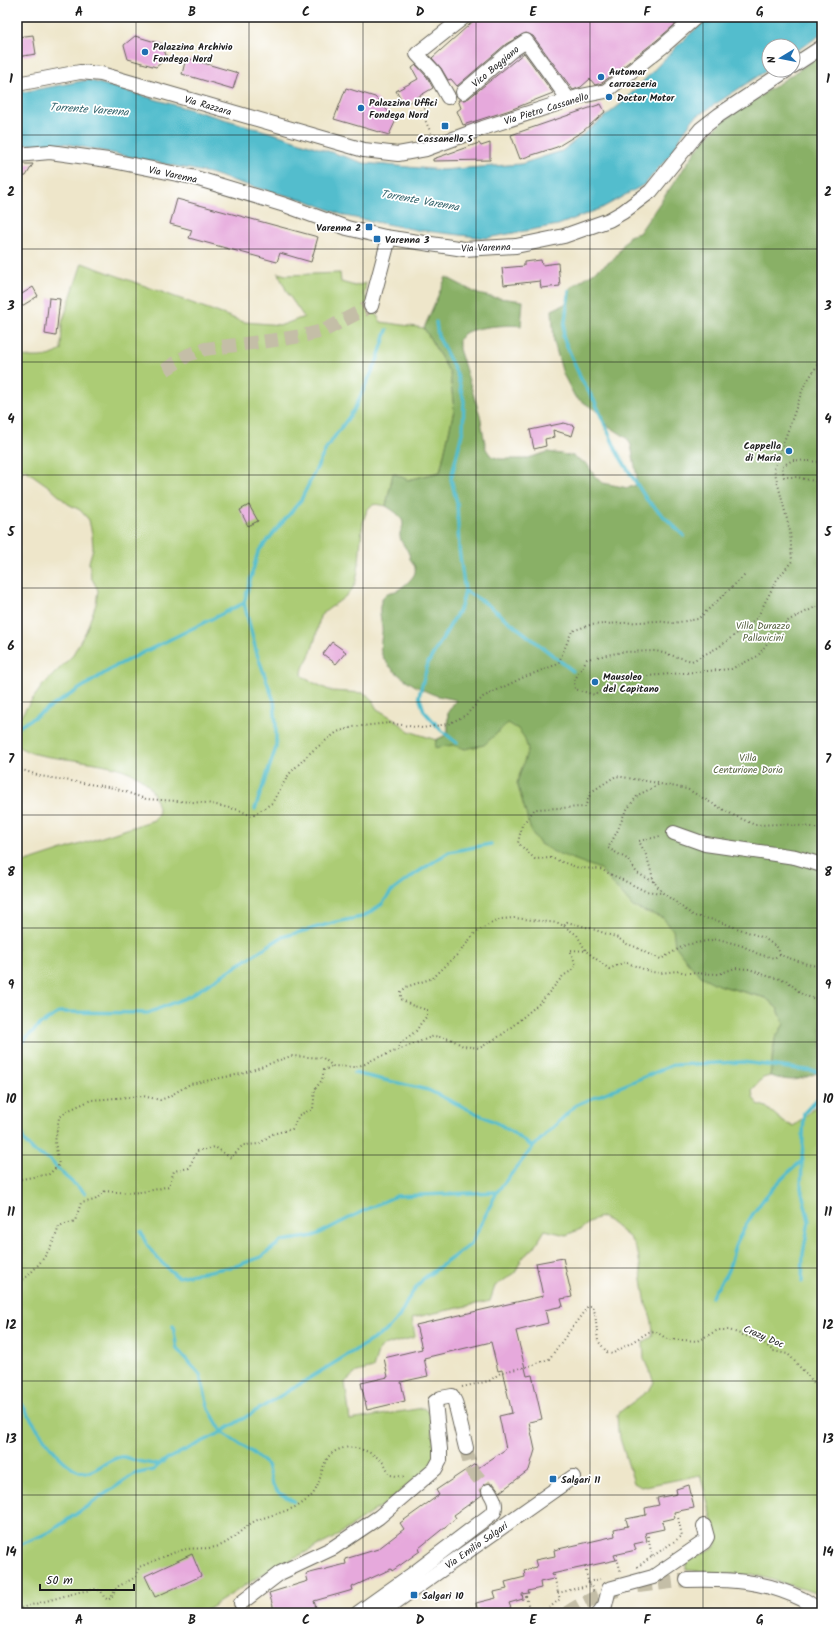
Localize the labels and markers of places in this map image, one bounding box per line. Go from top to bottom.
place label: Palazzina Archivio Fondega Nord [153,39,233,67]
marker: Palazzina Archivio Fondega Nord [140,47,150,57]
place label: Automar carrozzeria [609,64,657,92]
marker: Automar carrozzeria [596,72,606,82]
place label: Doctor Motor [617,90,675,106]
marker: Doctor Motor [604,92,614,102]
place label: Palazzina Uffici Fondega Nord [369,95,437,123]
marker: Palazzina Uffici Fondega Nord [356,103,366,113]
marker: Cassanello 5 [440,121,450,131]
place label: Cassanello 5 [418,131,473,147]
place label: Varenna 2 [316,220,361,236]
marker: Varenna 2 [364,222,374,232]
place label: Varenna 3 [385,232,430,248]
marker: Varenna 3 [372,234,382,244]
place label: Cappella di Maria [744,438,781,466]
marker: Cappella di Maria [784,446,794,456]
place label: Mausoleo del Capitano [603,669,659,697]
marker: Mausoleo del Capitano [590,677,600,687]
place label: Salgari 11 [561,1472,600,1488]
marker: Salgari 11 [548,1474,558,1484]
place label: Salgari 10 [422,1588,464,1604]
marker: Salgari 10 [409,1590,419,1600]

